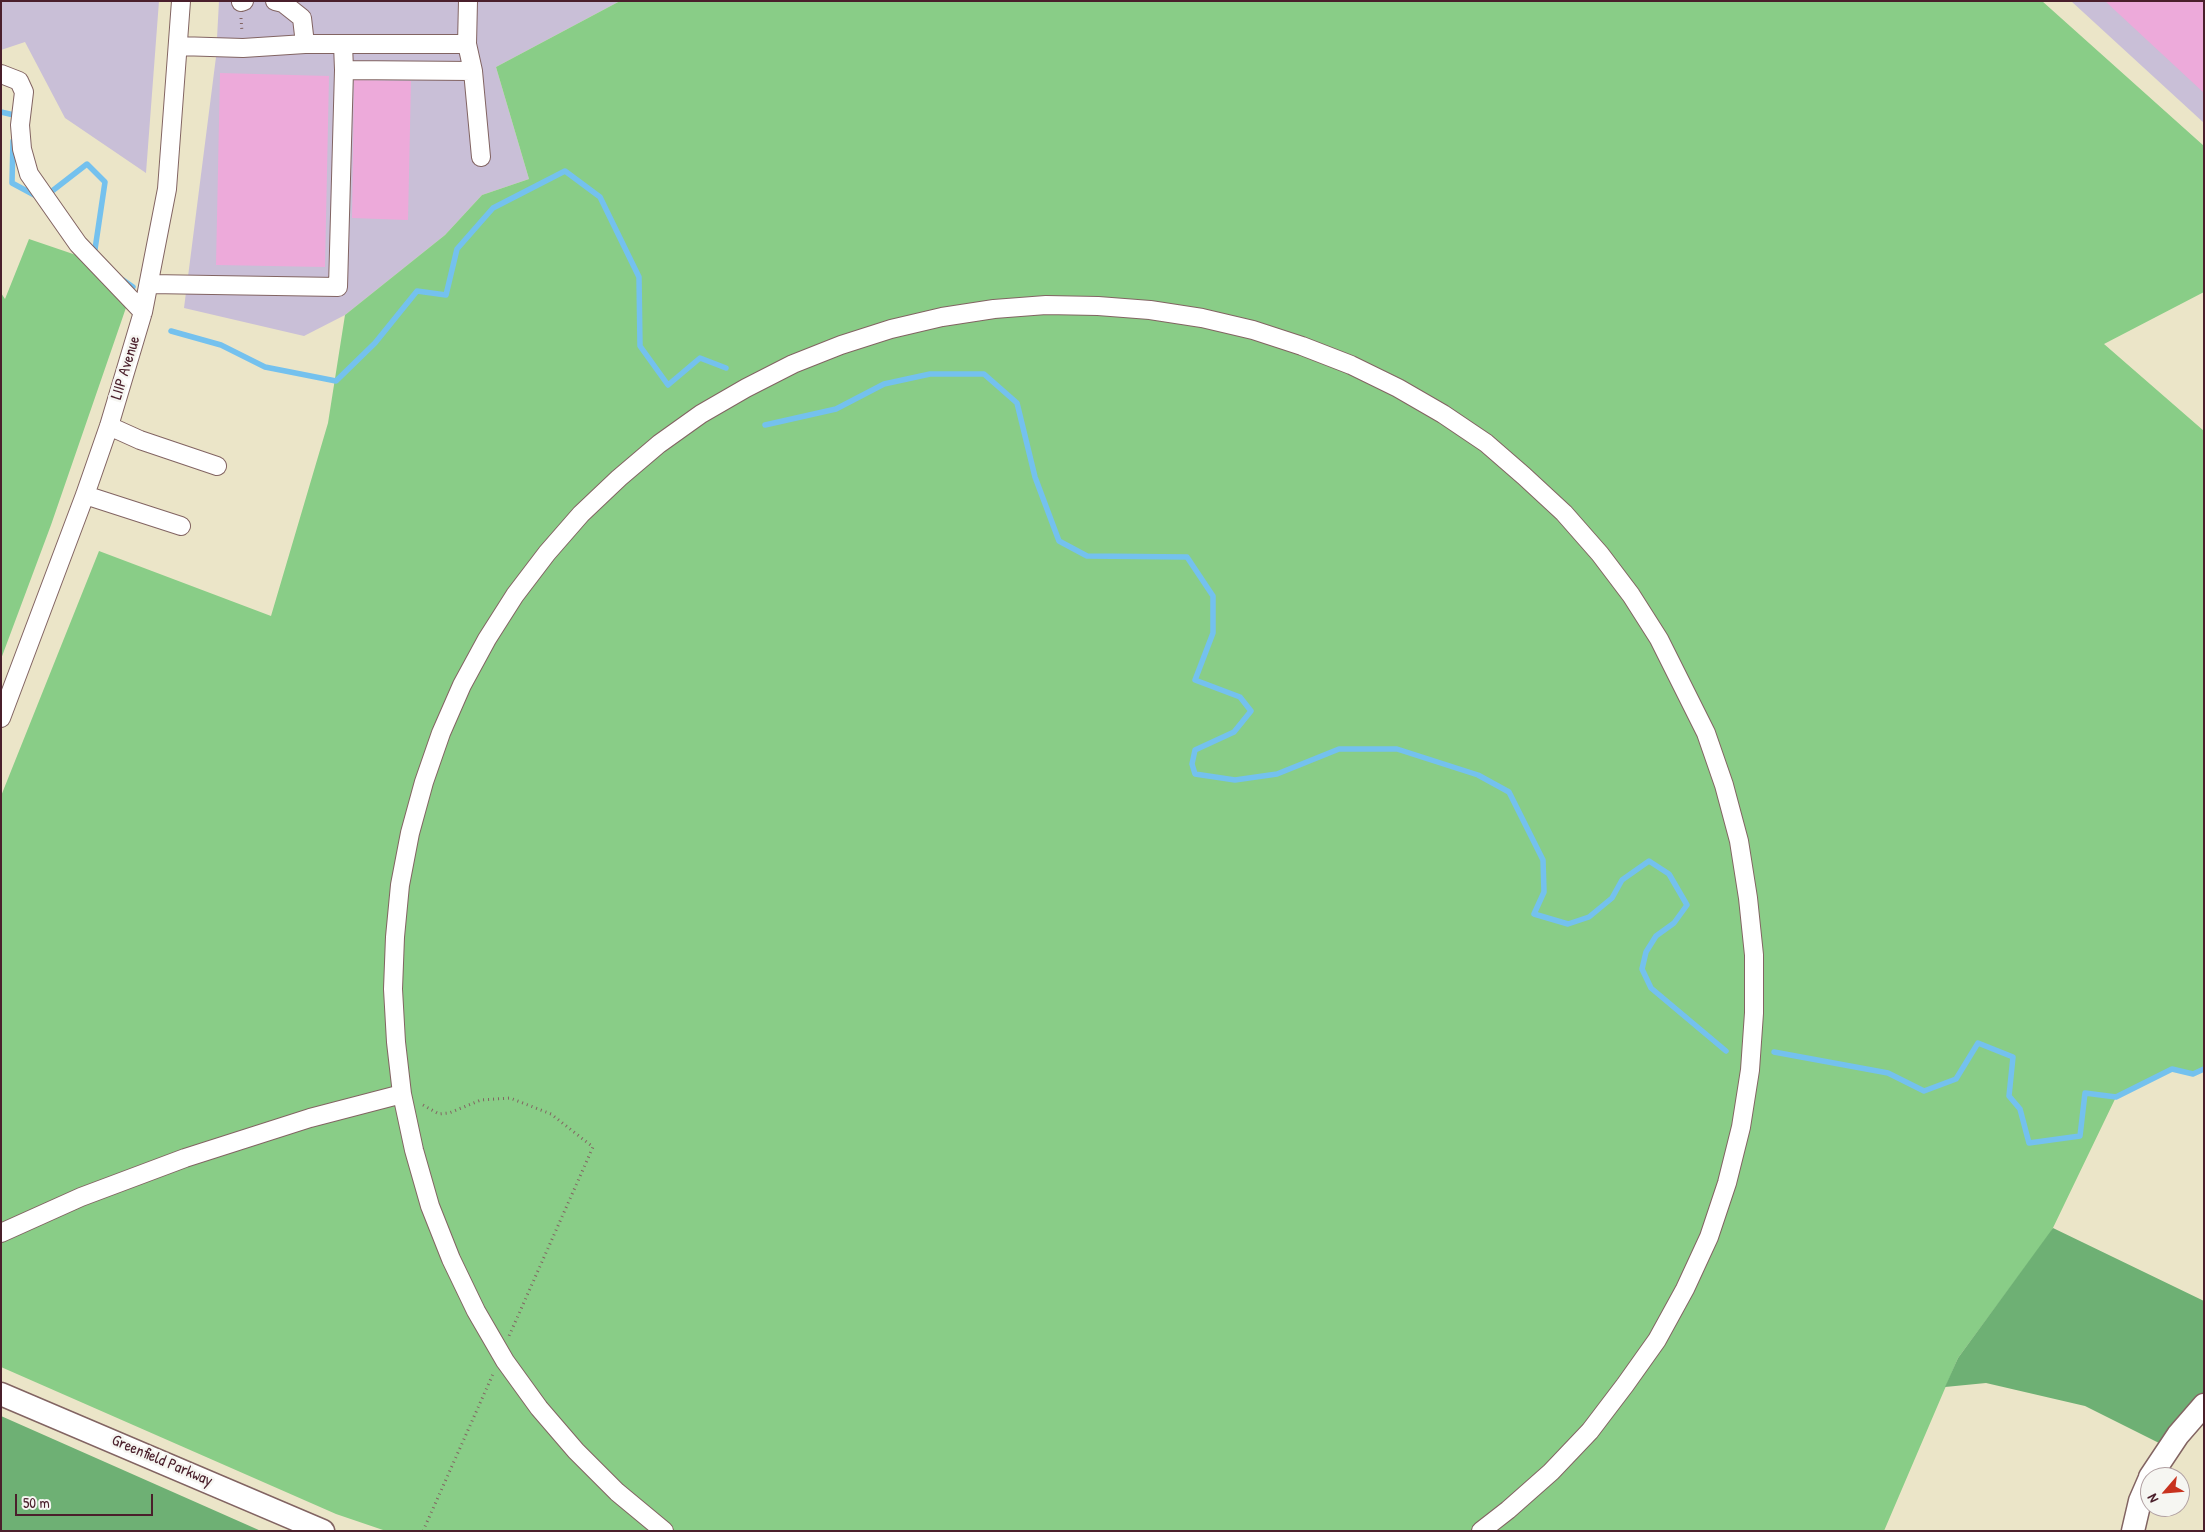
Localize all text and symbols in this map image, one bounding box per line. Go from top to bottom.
street label: LIIP Avenue [107,334,145,402]
street label: Greenfield Parkway [109,1431,215,1491]
north arrow [2140,1467,2190,1517]
scale bar [18,1484,155,1516]
text: N [2142,1491,2162,1506]
text: 50 m [23,1492,50,1513]

